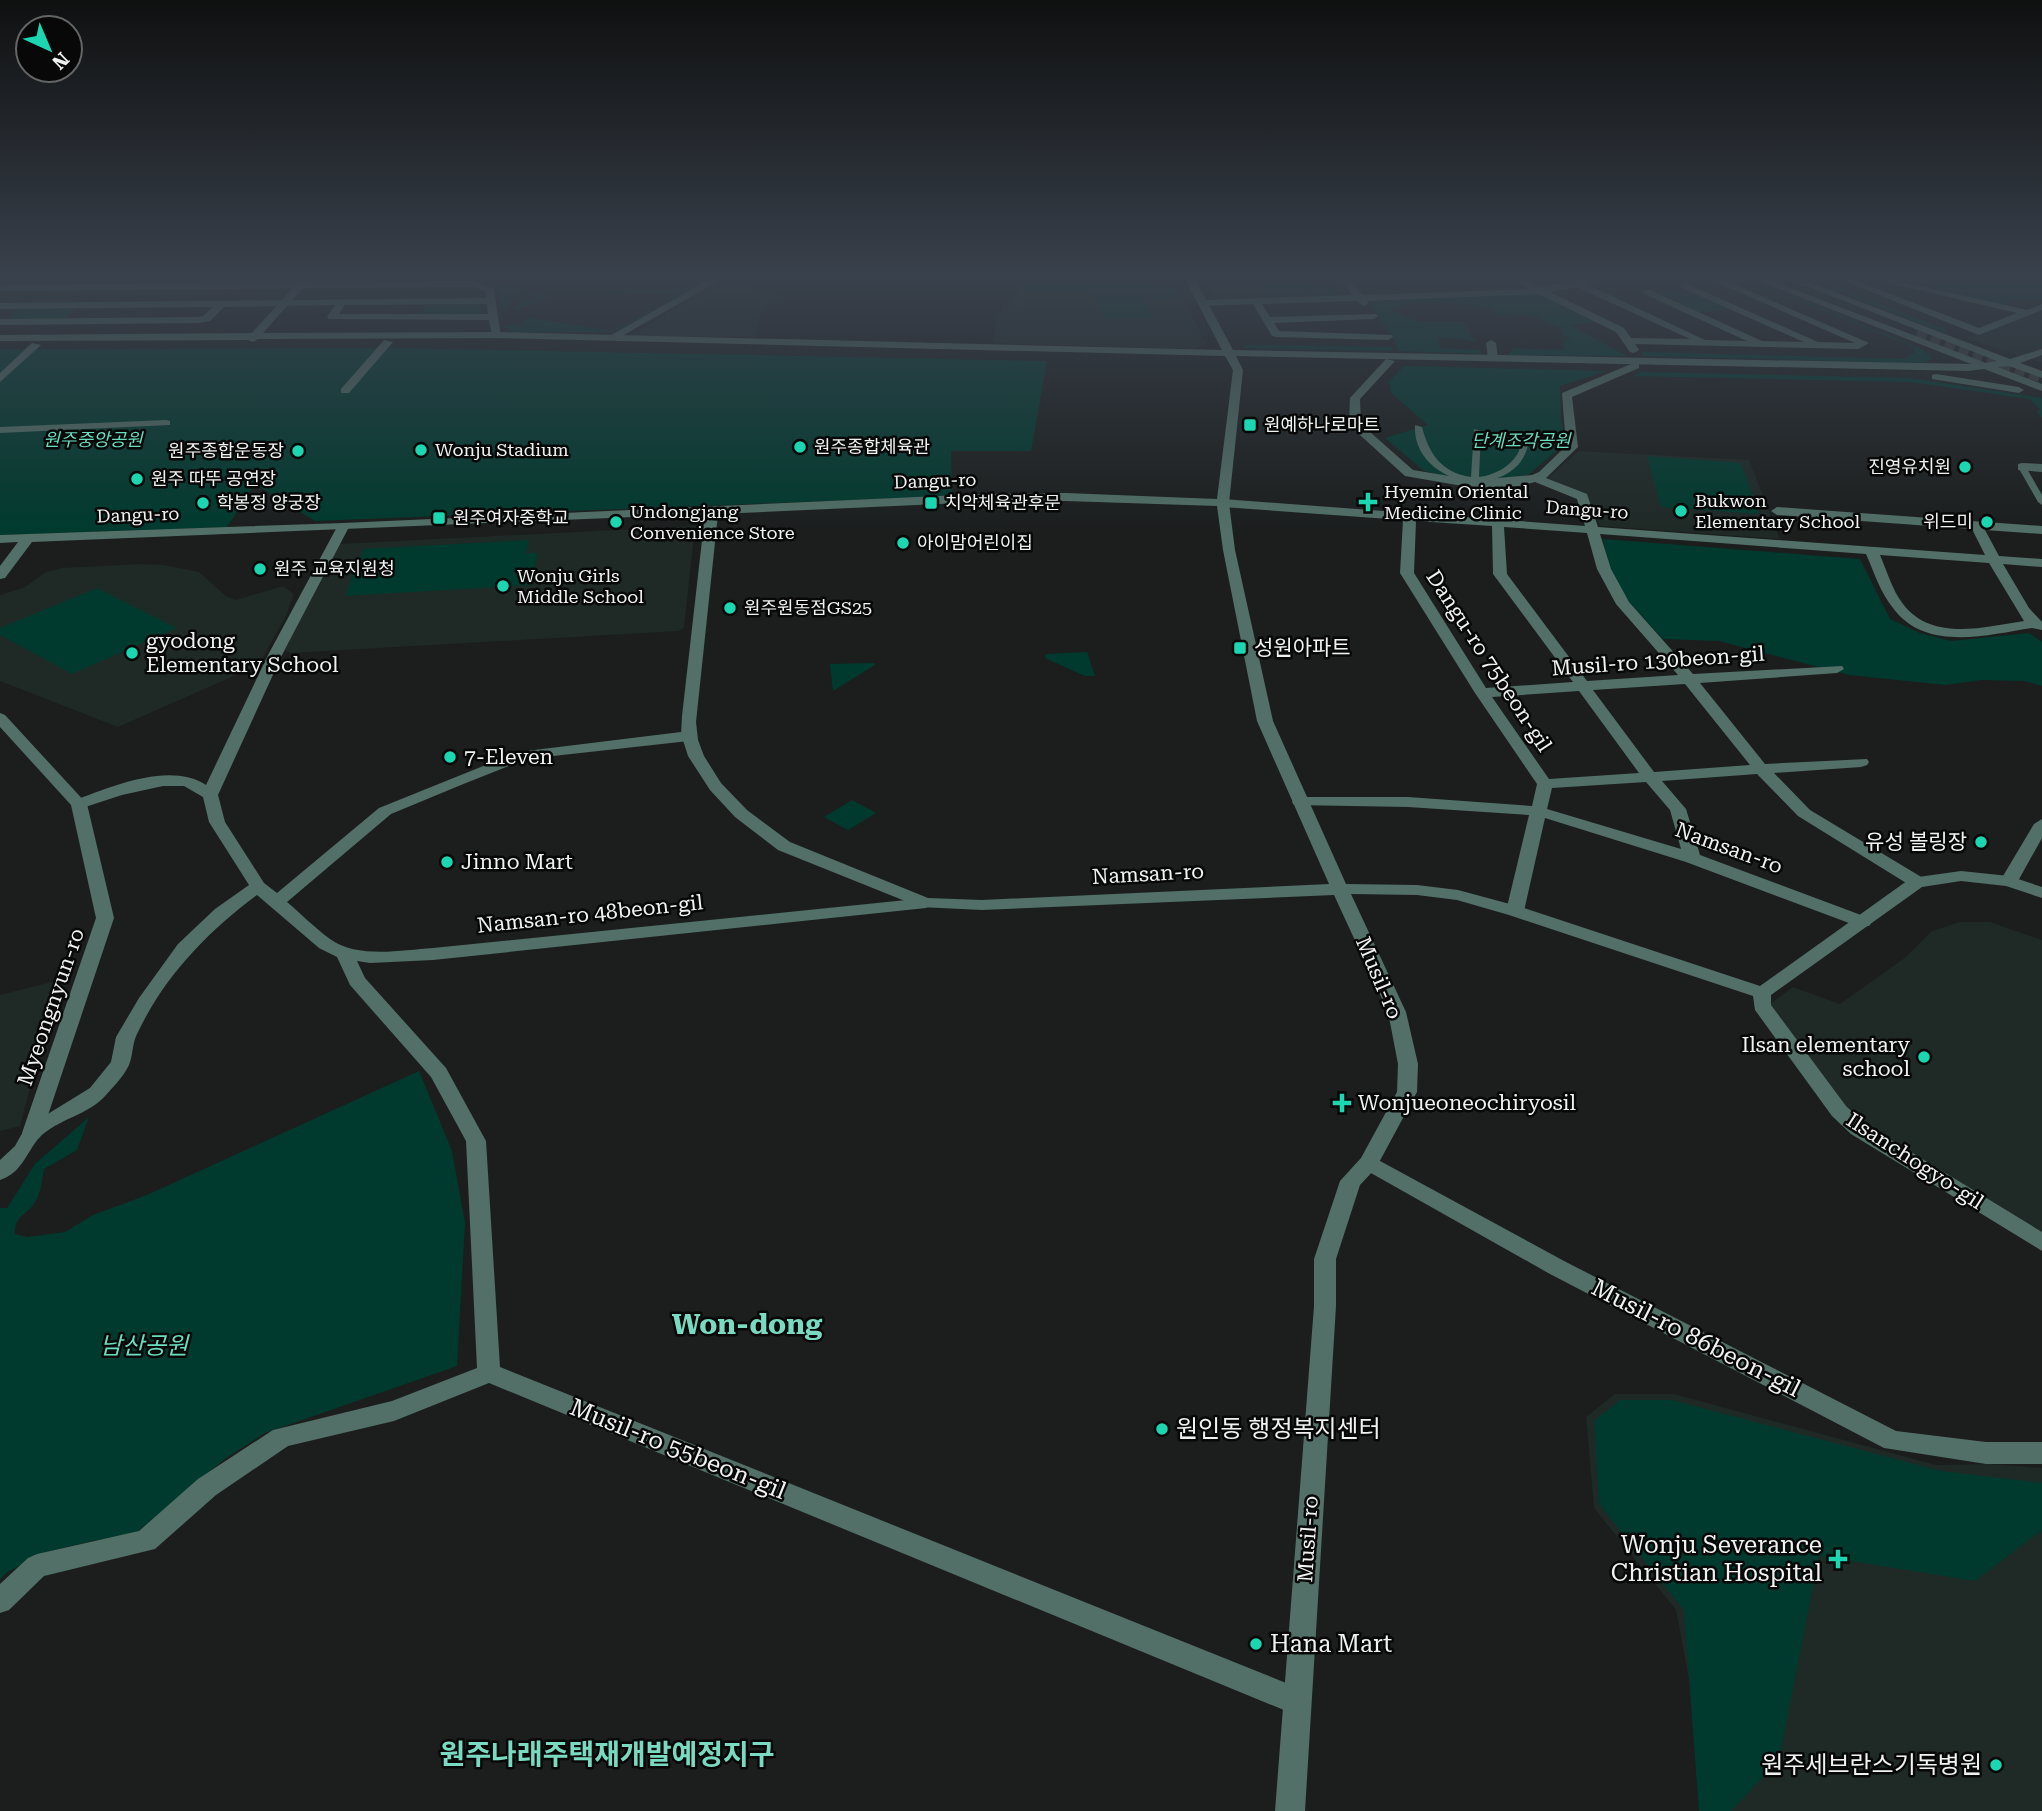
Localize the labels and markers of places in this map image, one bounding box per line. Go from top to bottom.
place label: 원예하나로마트 [1264,414,1380,435]
marker: 원예하나로마트 [1242,417,1258,433]
place label: 원주종합체육관 [814,436,930,457]
place label: Wonju Stadium [435,439,569,460]
marker: 원주종합체육관 [792,439,808,455]
place label: 원주종합운동장 [168,440,284,461]
marker: Wonju Stadium [413,442,429,458]
marker: 원주종합운동장 [290,443,306,459]
place label: 진영유치원 [1868,456,1951,477]
marker: 진영유치원 [1957,459,1973,475]
place label: 원주 따뚜 공연장 [151,468,276,489]
marker: 원주 따뚜 공연장 [129,471,145,487]
place label: Hyemin Oriental Medicine Clinic [1384,481,1529,523]
place label: Bukwon Elementary School [1695,490,1860,532]
place label: 학봉정 양궁장 [217,492,321,513]
place label: 치악체육관후문 [945,492,1061,513]
marker: Hyemin Oriental Medicine Clinic [1358,492,1378,512]
marker: 학봉정 양궁장 [195,495,211,511]
marker: 치악체육관후문 [923,495,939,511]
place label: Undongjang Convenience Store [630,501,795,543]
marker: Bukwon Elementary School [1673,503,1689,519]
place label: 원주여자중학교 [453,507,569,528]
marker: 원주여자중학교 [431,510,447,526]
place label: 위드미 [1923,511,1973,532]
marker: Undongjang Convenience Store [608,514,624,530]
marker: 위드미 [1979,514,1995,530]
place label: 아이맘어린이집 [917,532,1033,553]
marker: 아이맘어린이집 [895,535,911,551]
place label: 원주 교육지원청 [274,558,394,579]
marker: 원주 교육지원청 [252,561,268,577]
place label: Wonju Girls Middle School [517,565,644,607]
marker: Wonju Girls Middle School [495,578,511,594]
place label: 원주원동점GS25 [744,597,872,618]
marker: 원주원동점GS25 [722,600,738,616]
place label: gyodong Elementary School [146,629,339,677]
place label: 성원아파트 [1254,636,1351,660]
marker: 성원아파트 [1232,640,1248,656]
marker: gyodong Elementary School [124,645,140,661]
place label: 7-Eleven [464,745,554,769]
marker: 7-Eleven [442,749,458,765]
place label: 유성 볼링장 [1865,830,1967,854]
marker: 유성 볼링장 [1973,834,1989,850]
place label: Jinno Mart [461,850,573,874]
marker: Jinno Mart [439,854,455,870]
place label: Ilsan elementary school [1741,1033,1911,1081]
marker: Ilsan elementary school [1916,1049,1932,1065]
place label: Wonjueoneochiryosil [1358,1091,1576,1115]
marker: Wonjueoneochiryosil [1332,1093,1352,1113]
place label: 원인동 행정복지센터 [1176,1415,1381,1443]
marker: 원인동 행정복지센터 [1154,1421,1170,1437]
place label: Wonju Severance Christian Hospital [1611,1531,1822,1587]
marker: Wonju Severance Christian Hospital [1828,1549,1848,1569]
place label: Hana Mart [1270,1630,1392,1658]
marker: Hana Mart [1248,1636,1264,1652]
place label: 원주세브란스기독병원 [1761,1751,1982,1779]
marker: 원주세브란스기독병원 [1988,1757,2004,1773]

